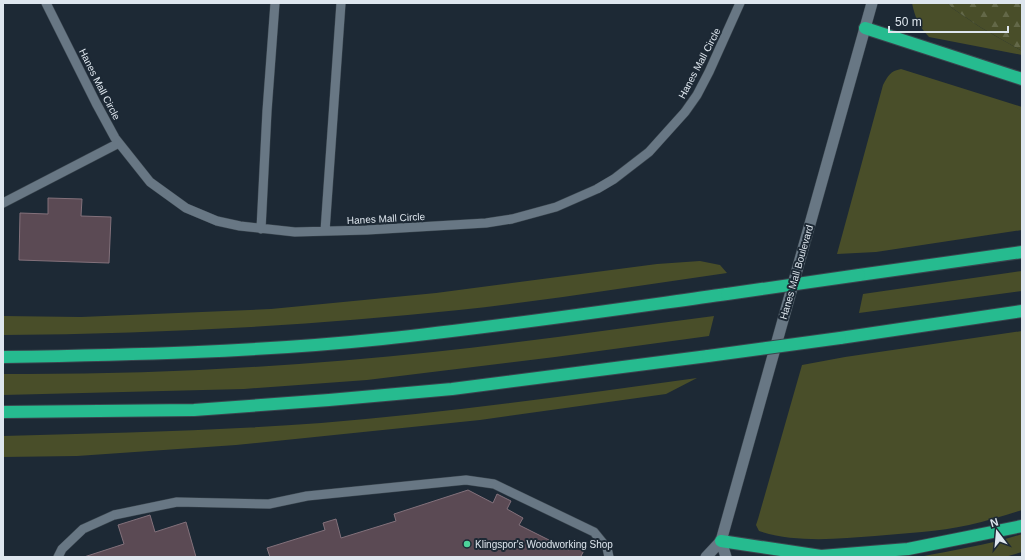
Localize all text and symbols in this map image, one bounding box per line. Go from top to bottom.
scale bar [889,8,1008,34]
text: 50 m [895,15,922,29]
street label: Hanes Mall Circle [676,26,723,100]
street label: Hanes Mall Circle [77,47,122,122]
street label: Hanes Mall Circle [347,211,426,226]
street label: Hanes Mall Boulevard [778,224,815,321]
north arrow [977,512,1017,552]
text: N [989,516,1000,529]
marker: Klingspor's Woodworking Shop [462,539,472,549]
place label: Klingspor's Woodworking Shop [475,539,613,550]

